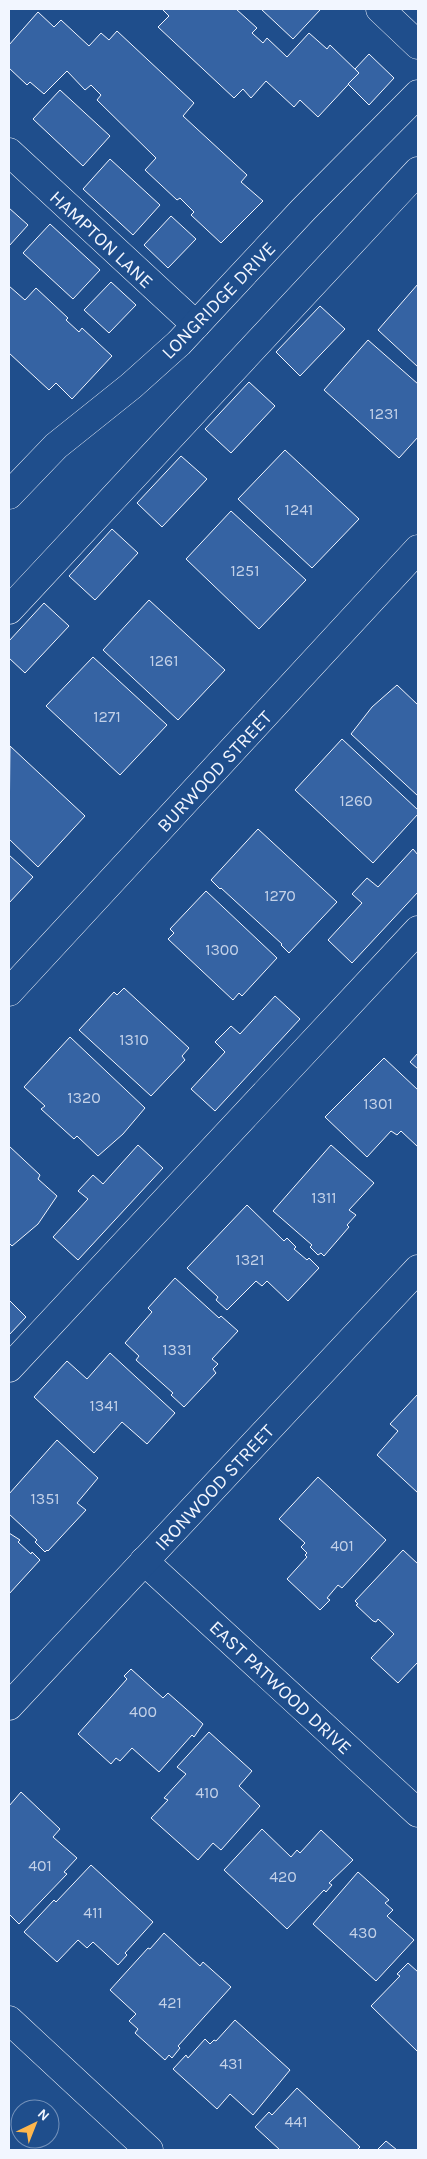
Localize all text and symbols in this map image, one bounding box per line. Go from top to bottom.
street label: HAMPTON LANE [45,186,157,293]
street label: LONGRIDGE DRIVE [157,238,280,364]
house number: 1231 [369,404,399,423]
house number: 1241 [285,500,313,519]
house number: 1251 [231,561,259,580]
house number: 1261 [149,651,179,670]
street label: BURWOOD STREET [153,706,277,837]
house number: 1271 [93,707,121,726]
house number: 1260 [339,791,373,810]
house number: 1270 [264,886,296,905]
house number: 1300 [205,940,239,959]
house number: 1310 [119,1030,149,1049]
house number: 1320 [67,1088,101,1107]
house number: 1301 [363,1094,393,1113]
house number: 1311 [311,1188,337,1207]
house number: 1321 [235,1250,265,1269]
house number: 1331 [162,1340,192,1359]
house number: 1341 [90,1396,118,1415]
street label: IRONWOOD STREET [151,1420,279,1555]
house number: 1351 [30,1489,60,1508]
house number: 401 [330,1536,354,1555]
street label: EAST PATWOOD DRIVE [205,1616,356,1759]
house number: 400 [129,1702,157,1721]
house number: 410 [195,1783,219,1802]
house number: 401 [28,1856,52,1875]
house number: 420 [269,1867,297,1886]
house number: 411 [83,1903,103,1922]
house number: 430 [349,1923,377,1942]
house number: 421 [158,1993,182,2012]
house number: 431 [219,2054,243,2073]
north arrow [10,2099,60,2149]
text: N [34,2105,53,2125]
house number: 441 [284,2112,308,2131]

